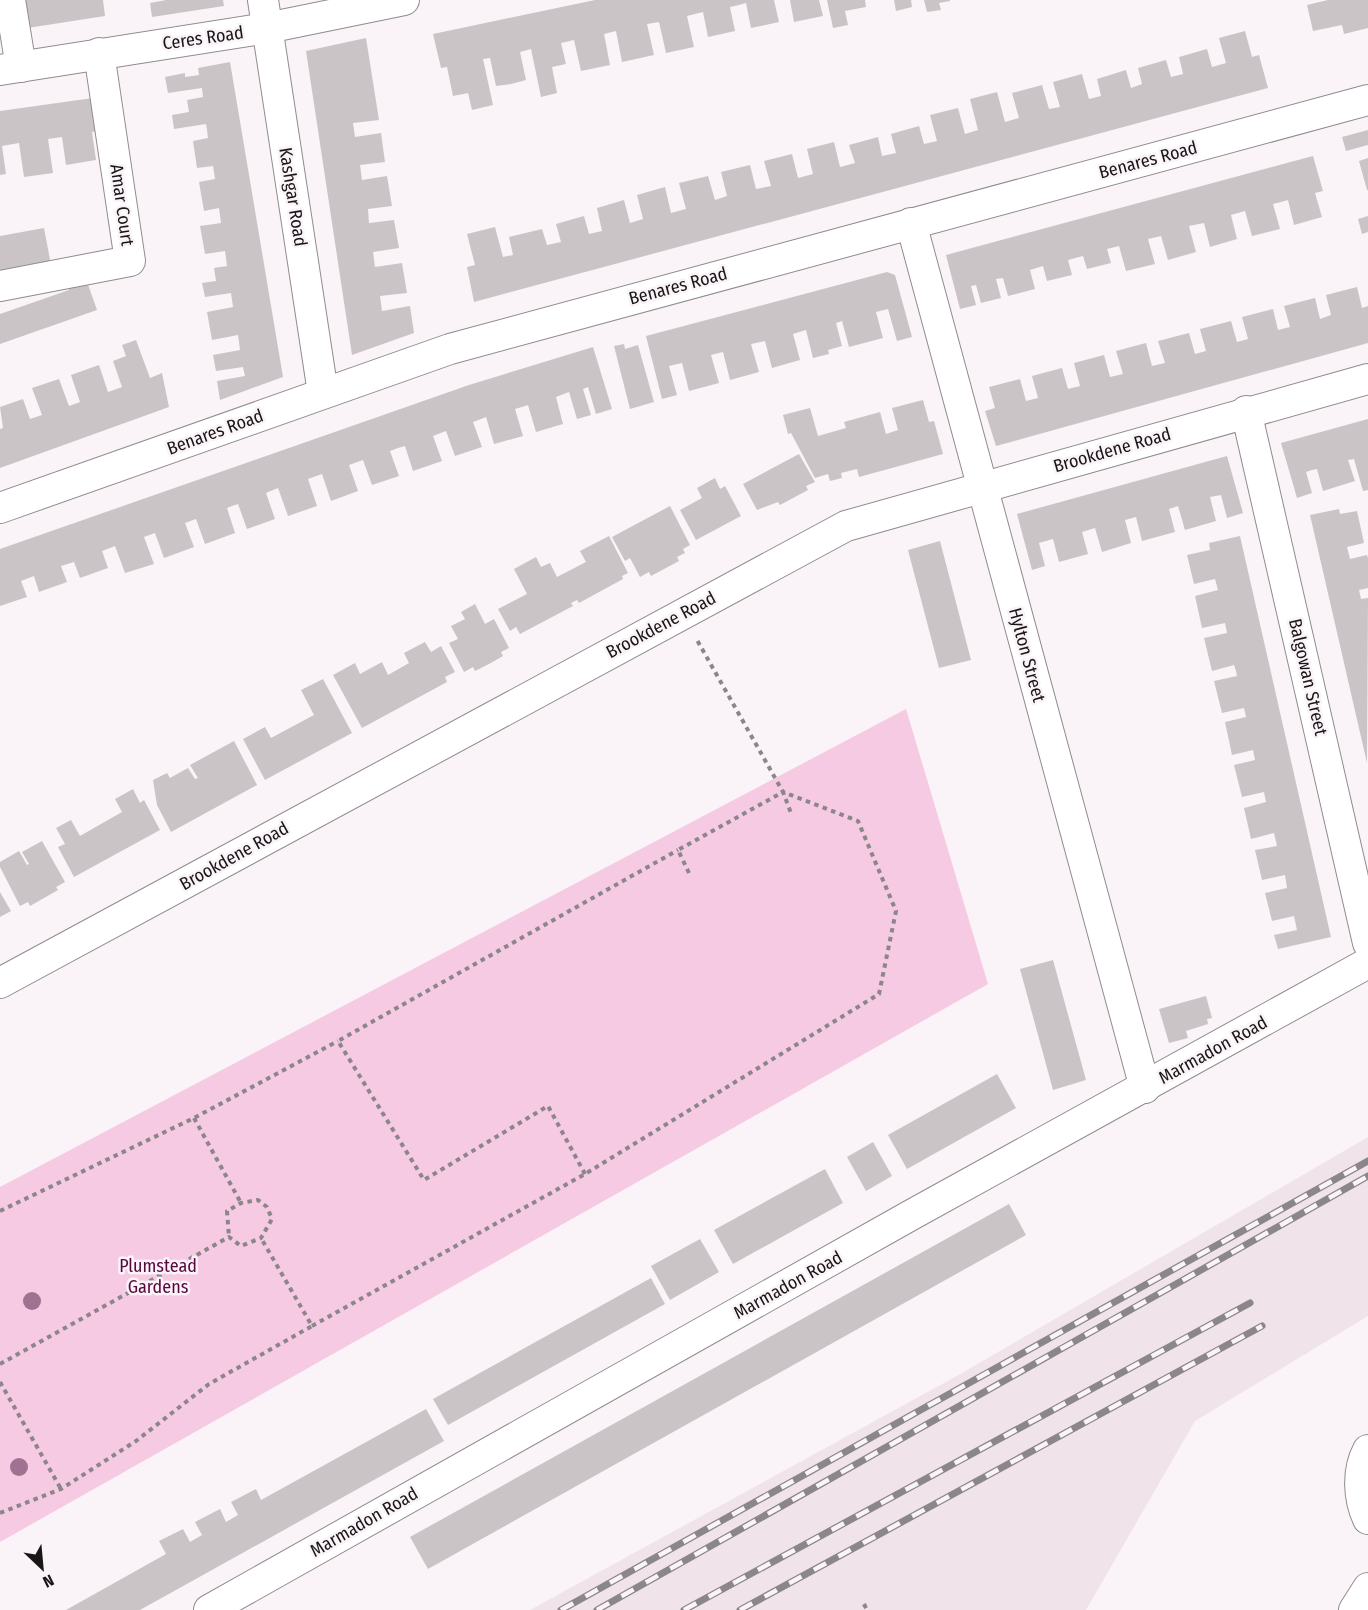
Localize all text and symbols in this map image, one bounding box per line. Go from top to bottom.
street label: Ceres Road [161,21,245,55]
street label: Benares Road [1096,136,1200,184]
street label: Kashgar Road [274,146,312,248]
street label: Amar Court [105,163,139,247]
street label: Benares Road [626,262,730,310]
street label: Benares Road [164,404,266,460]
street label: Brookdene Road [1051,423,1173,477]
street label: Brookdene Road [602,587,720,663]
street label: Hylton Street [1004,605,1050,705]
street label: Balgowan Street [1284,616,1332,738]
street label: Brookdene Road [176,817,292,895]
street label: Marmadon Road [1155,1011,1271,1089]
street label: Marmadon Road [730,1246,846,1324]
park label: Plumstead Gardens [119,1255,197,1298]
street label: Marmadon Road [306,1482,422,1562]
north arrow [12,1538,72,1598]
text: N [40,1570,57,1592]

